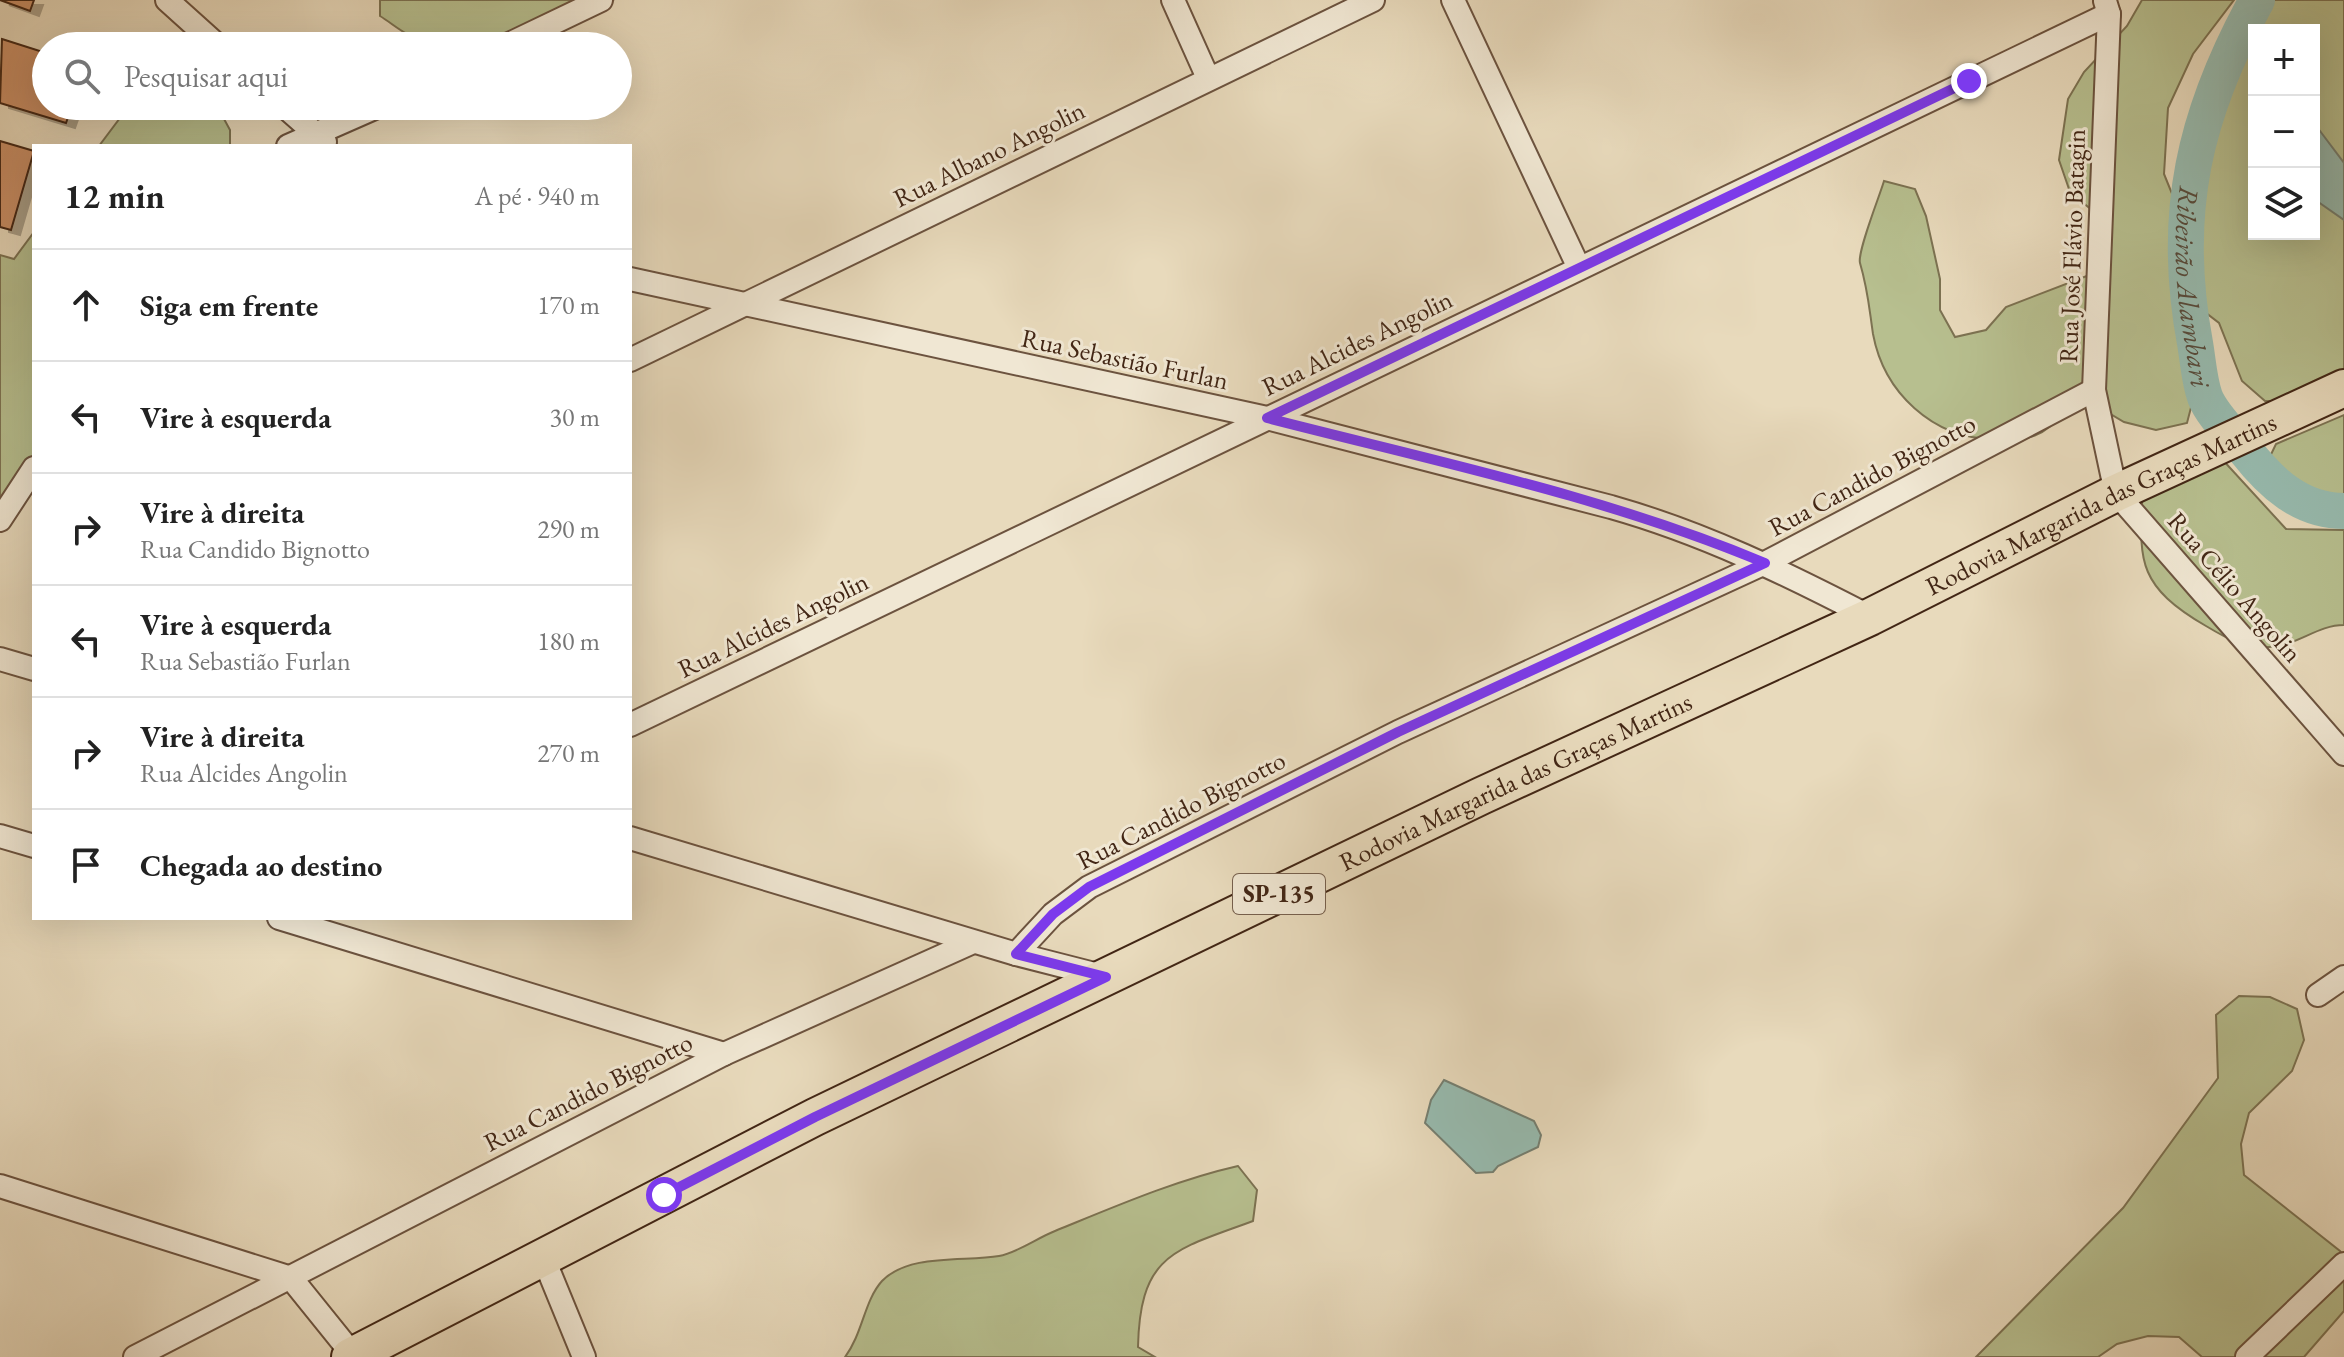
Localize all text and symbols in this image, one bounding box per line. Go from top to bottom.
map controls [2248,24,2320,240]
button: + [2248,24,2320,96]
search box [32,32,632,120]
icon: search [60,54,104,98]
text: Pesquisar aqui [124,57,288,96]
route end [1951,63,1987,99]
street label: Rua Albano Angolin [888,93,1091,215]
button: − [2248,96,2320,168]
street label: Rua José Flávio Batagin [2051,128,2093,364]
button: layers [2248,168,2320,240]
text: 12 min [64,174,165,218]
text: A pé · 940 m [475,179,600,213]
water label: Ribeirão Alambari [2168,184,2220,392]
street label: Rua Alcides Angolin [1256,282,1458,404]
icon: ahead [64,283,108,327]
text: Siga em frente [140,286,318,325]
text: 170 m [537,288,600,322]
street label: Rua Sebastião Furlan [1018,320,1232,398]
icon: left [64,395,108,439]
text: Vire à esquerda [140,398,331,437]
text: 30 m [550,400,600,434]
street label: Rodovia Margarida das Graças Martins [1920,405,2282,603]
street label: Rua Candido Bignotto [1763,406,1981,544]
text: Vire à direita [140,493,304,532]
street label: Rua Célio Angolin [2160,505,2310,670]
icon: right [64,507,108,551]
text: 290 m [537,512,600,546]
text: Rua Candido Bignotto [140,532,370,566]
street label: Rua Alcides Angolin [672,564,874,686]
text: Vire à esquerda [140,605,331,644]
icon: left [64,619,108,663]
text: 180 m [537,624,600,658]
text: Rua Sebastião Furlan [140,644,351,678]
street label: Rodovia Margarida das Graças Martins [1334,684,1697,879]
text: Vire à direita [140,717,304,756]
icon: right [64,731,108,775]
text: 270 m [537,736,600,770]
street label: Rua Candido Bignotto [1071,743,1291,877]
text: Rua Alcides Angolin [140,756,348,790]
icon: arrive [64,843,108,887]
text: Chegada ao destino [140,846,382,885]
road number: SP-135 [1233,874,1325,914]
street label: Rua Candido Bignotto [478,1025,698,1159]
route start [646,1177,682,1213]

